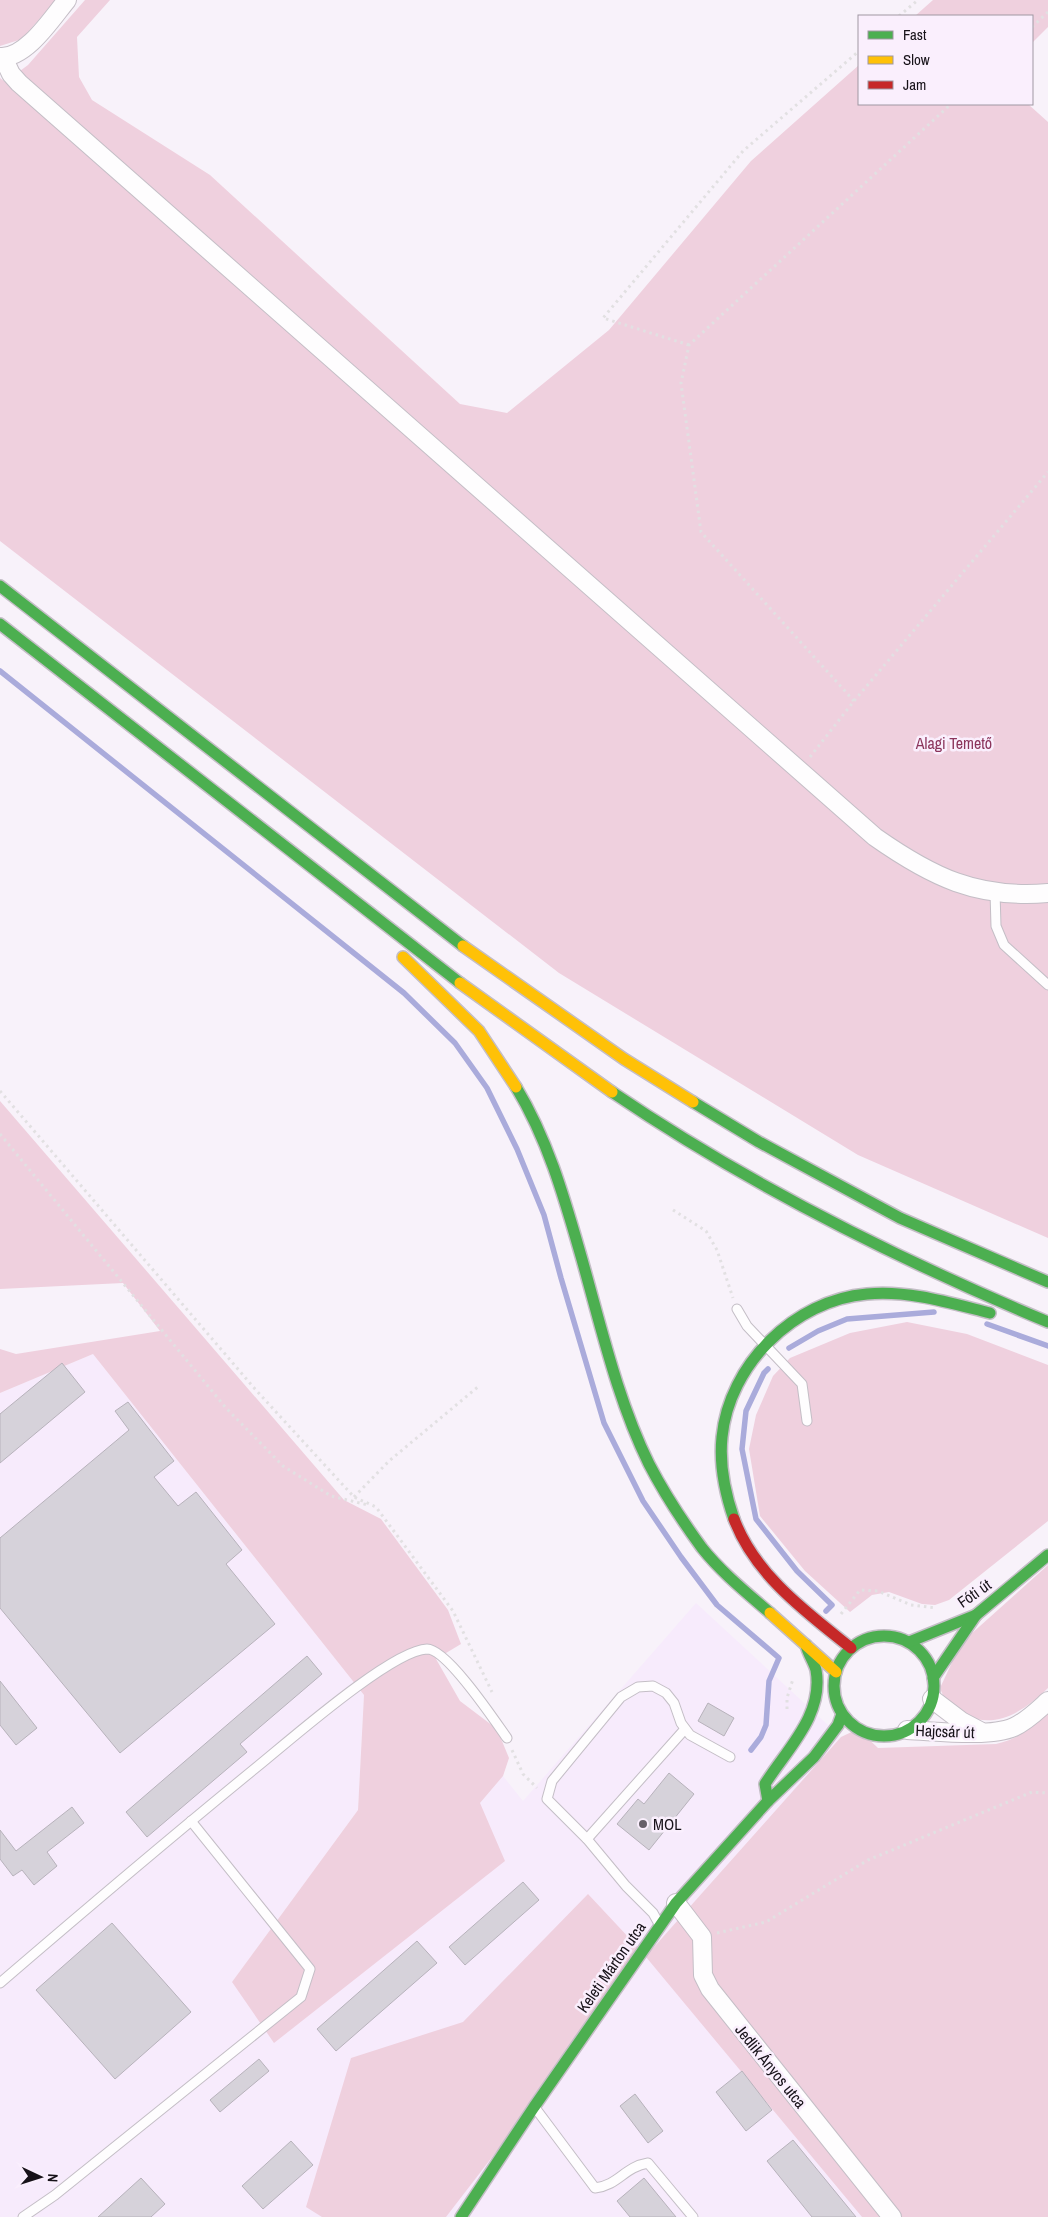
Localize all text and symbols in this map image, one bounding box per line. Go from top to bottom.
legend [858,15,1033,105]
text: Fast [903,24,927,45]
text: Slow [903,49,930,70]
text: Jam [903,74,926,95]
park label: Alagi Temető [915,732,992,754]
street label: Fóti út [953,1573,996,1612]
street label: Hajcsár út [915,1719,975,1743]
place label: MOL [653,1813,682,1835]
marker: MOL [637,1818,649,1830]
street label: Keleti Márton utca [571,1917,651,2017]
street label: Jedlik Ányos utca [730,2019,812,2113]
north arrow [15,2152,65,2202]
text: N [44,2173,62,2183]

